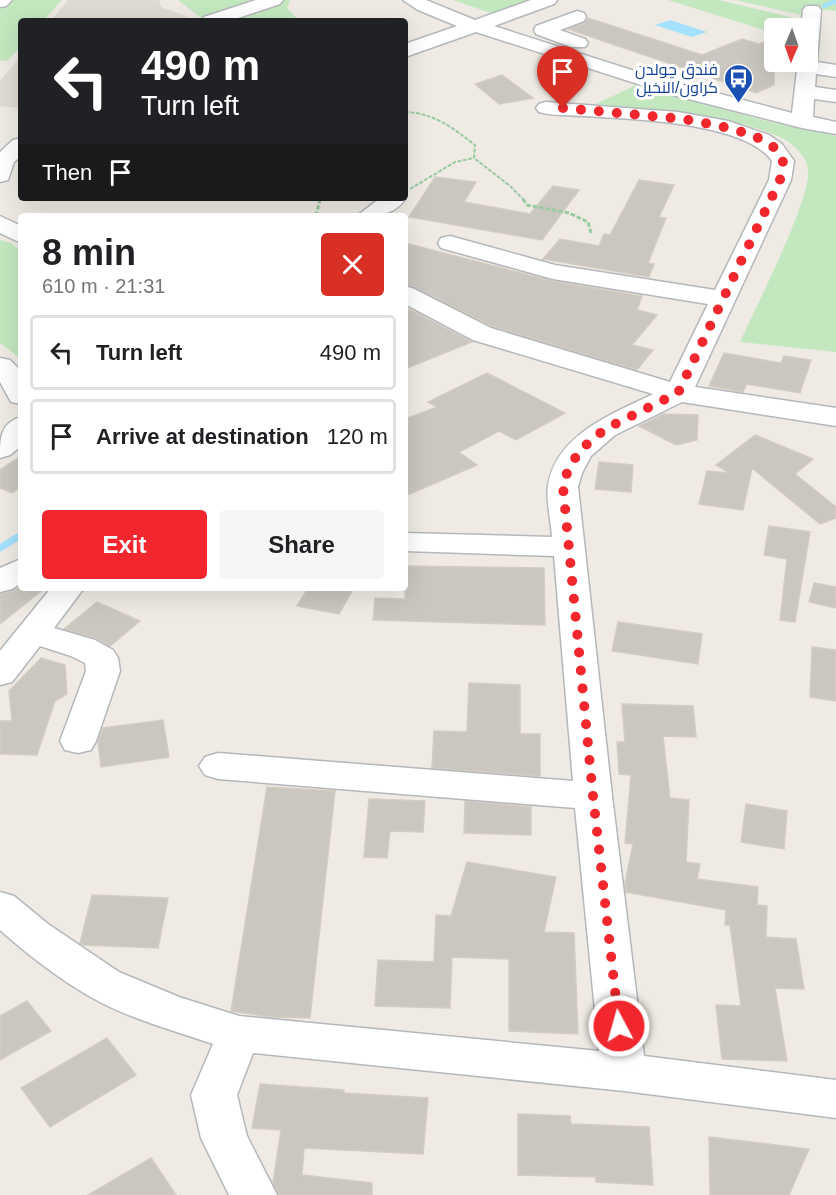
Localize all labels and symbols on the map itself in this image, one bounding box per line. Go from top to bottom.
north arrow [764,18,818,72]
pin [537,46,588,108]
place label: فندق چولدن كراون/النخيل [635,61,718,98]
bus stop icon: فندق چولدن كراون/النخيل [723,62,755,104]
position arrow [587,994,651,1058]

